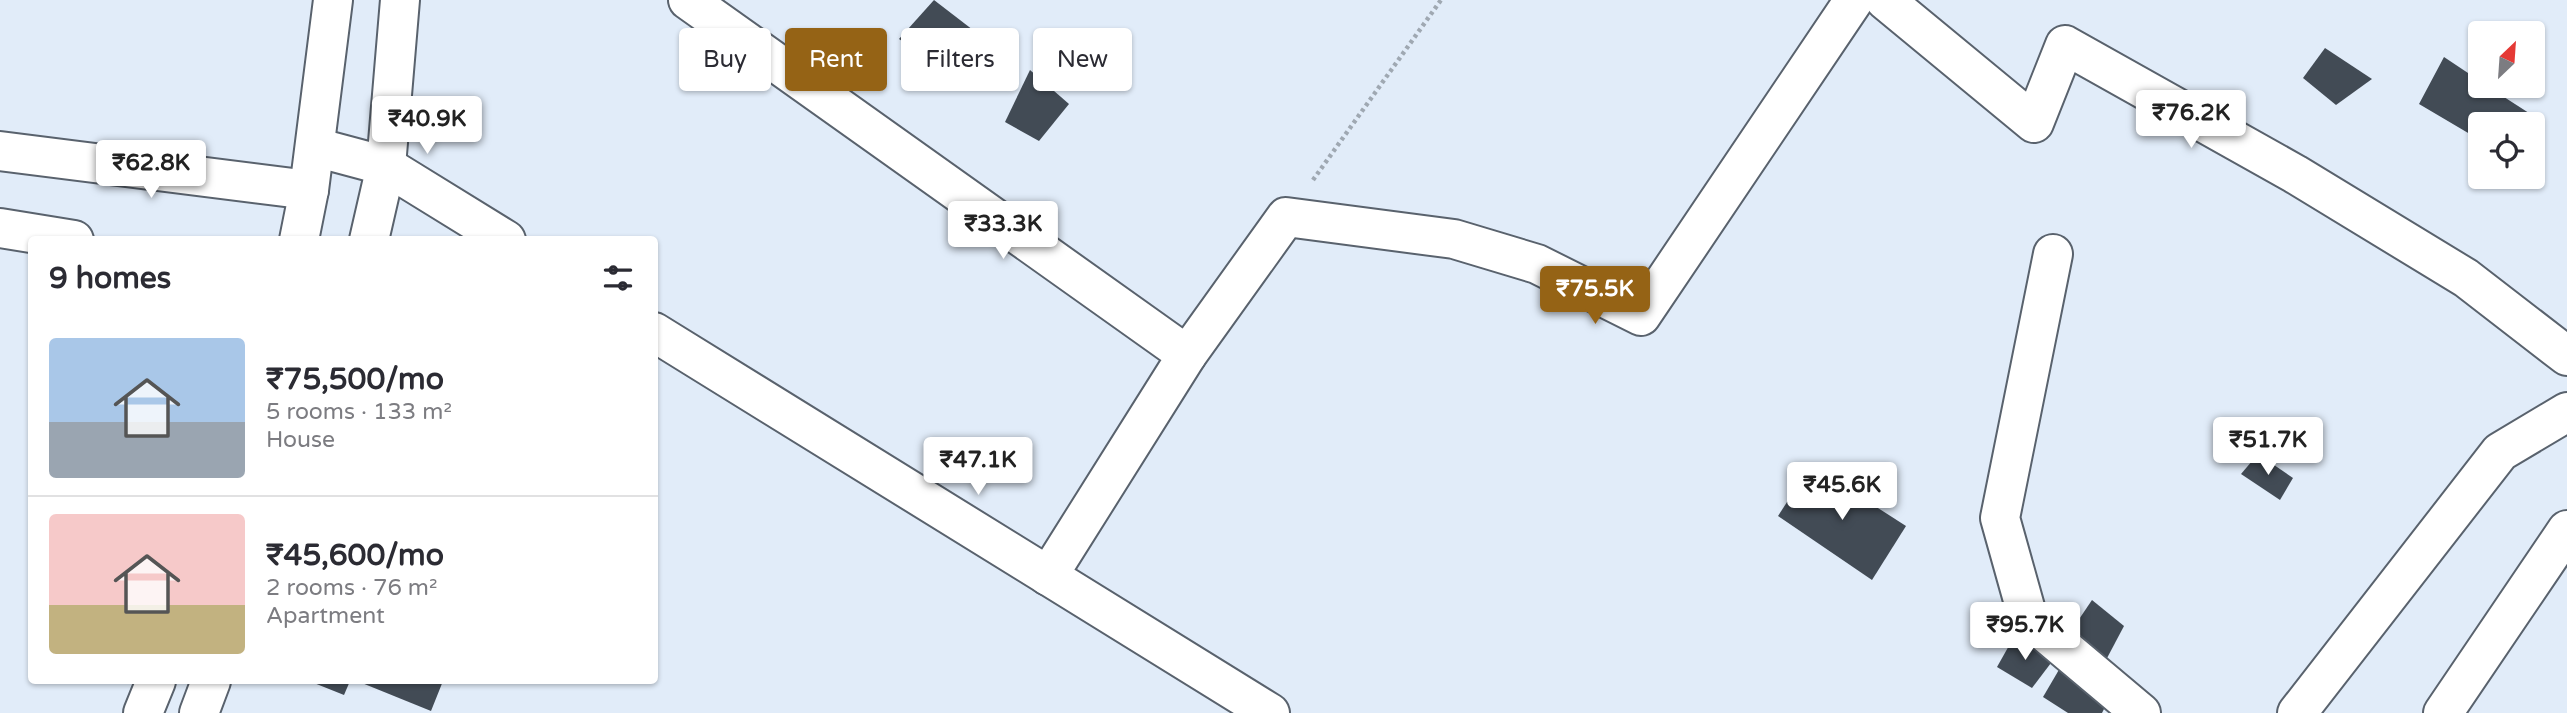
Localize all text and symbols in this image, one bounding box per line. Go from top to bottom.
north arrow [2468,21,2544,98]
map controls [2468,21,2545,189]
chip: Buy [679,28,771,91]
chip: Rent [785,28,887,91]
chip: Filters [901,28,1019,91]
chip: New [1033,28,1132,91]
pin: ₹76.2K [2134,90,2248,150]
pin: ₹40.9K [370,96,484,156]
text: ₹76.2K [2152,99,2230,127]
text: ₹40.9K [388,105,466,133]
button: locate [2468,112,2545,189]
pin: ₹62.8K [94,140,208,200]
text: ₹62.8K [112,149,190,177]
pin: ₹33.3K [946,202,1060,261]
text: ₹33.3K [964,210,1042,238]
icon: filters [599,259,637,297]
text: 9 homes [49,260,171,297]
pin: ₹75.5K [1538,266,1652,326]
text: ₹75.5K [1556,275,1634,303]
text: ₹75,500/mo [266,361,444,398]
icon: home [105,366,189,450]
text: 5 rooms · 133 m² [266,398,452,426]
pin: ₹51.7K [2211,418,2325,477]
text: House [266,426,335,454]
text: ₹51.7K [2229,426,2307,454]
pin: ₹47.1K [921,438,1035,497]
text: ₹47.1K [939,446,1017,474]
pin: ₹45.6K [1785,462,1899,522]
text: ₹45.6K [1803,471,1881,499]
text: ₹45,600/mo [266,537,444,574]
icon: home [105,542,189,626]
text: 2 rooms · 76 m² [266,574,437,602]
text: Apartment [266,602,385,630]
pin: ₹95.7K [1968,602,2082,662]
text: ₹95.7K [1986,611,2064,639]

